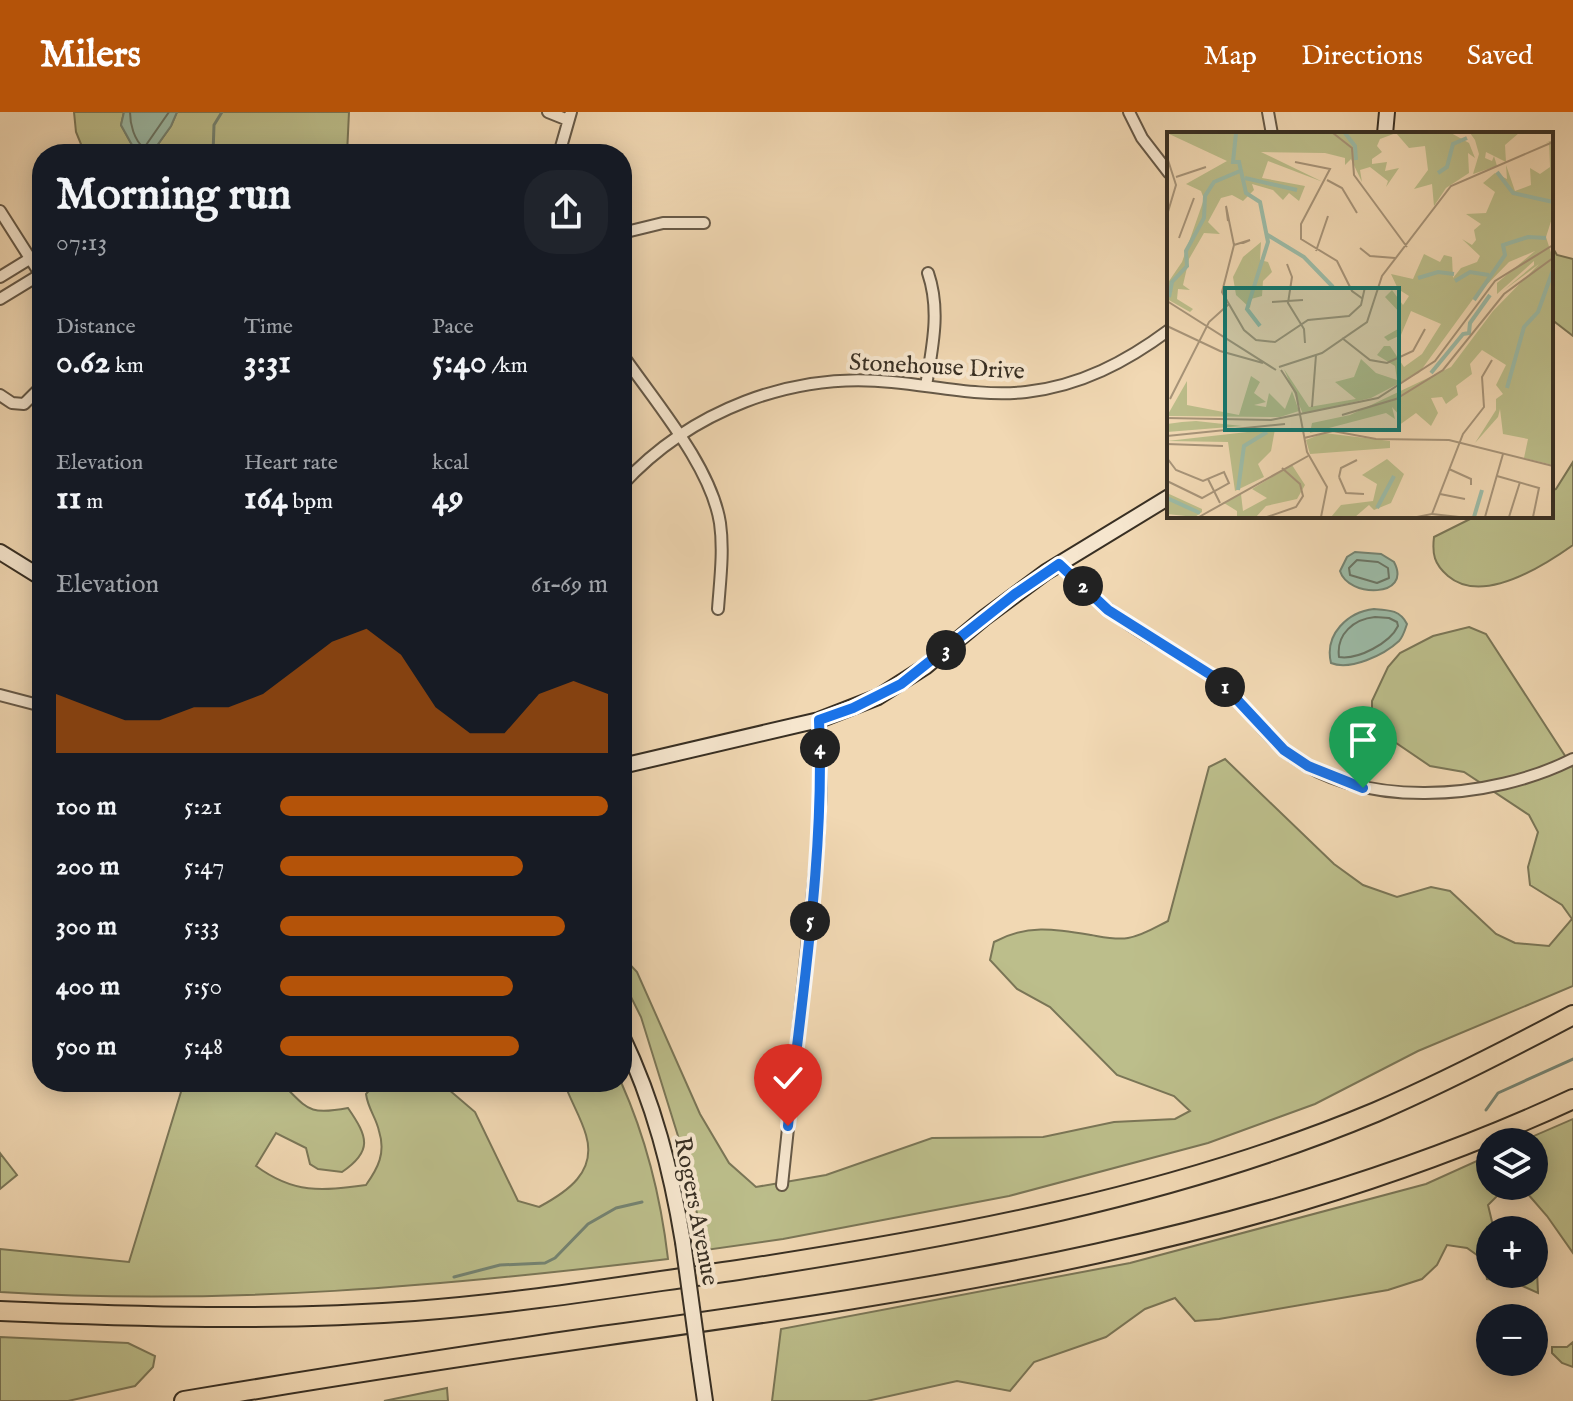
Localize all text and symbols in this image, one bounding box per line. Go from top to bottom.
text: Milers [40,32,141,80]
text: Map [1203,39,1257,74]
text: Directions [1301,39,1423,74]
text: Saved [1467,39,1533,74]
inset map [1167,132,1553,518]
text: Morning run [56,168,291,224]
button: share [524,170,608,254]
text: 07:13 [56,226,107,259]
text: Distance [56,313,136,341]
text: Time [244,313,293,341]
text: Pace [432,313,474,341]
text: 0.62 [56,341,110,384]
text: 3:31 [244,341,291,384]
text: 5:40 [432,341,487,384]
street label: Stonehouse Drive [848,347,1025,388]
text: km [110,352,144,380]
text: /km [487,352,528,380]
text: Elevation [56,449,143,477]
text: Heart rate [244,449,338,477]
text: kcal [432,449,469,477]
text: 11 [56,477,81,520]
text: 164 [244,477,288,520]
text: 49 [432,477,464,520]
text: m [81,488,103,516]
text: bpm [288,488,333,516]
pin: 2 [1063,566,1103,606]
text: Elevation [56,568,159,601]
text: 61–69 m [531,568,608,601]
text: 2 [1078,572,1088,600]
pin: 3 [926,630,966,670]
text: 3 [942,636,950,664]
pin: 1 [1205,667,1245,707]
text: 1 [1221,673,1229,701]
pin [1329,706,1397,788]
icon: arrive [1341,718,1385,762]
pin: 4 [800,728,840,768]
text: 4 [815,734,825,762]
text: 100 m [56,790,117,823]
text: 5:21 [184,790,222,823]
text: 200 m [56,850,120,883]
text: 5:47 [184,850,224,883]
pin: 5 [790,901,830,941]
text: 5 [806,907,814,935]
text: 300 m [56,910,117,943]
text: 5:33 [184,910,220,943]
text: 400 m [56,970,120,1003]
text: 5:50 [184,970,222,1003]
text: 500 m [56,1030,117,1063]
text: 5:48 [184,1030,223,1063]
pin [754,1044,822,1126]
icon: check [766,1056,810,1100]
map controls [1476,1128,1548,1376]
button: layers [1476,1128,1548,1200]
street label: Rogers Avenue [666,1134,725,1288]
button: + [1476,1216,1548,1288]
button: − [1476,1304,1548,1376]

